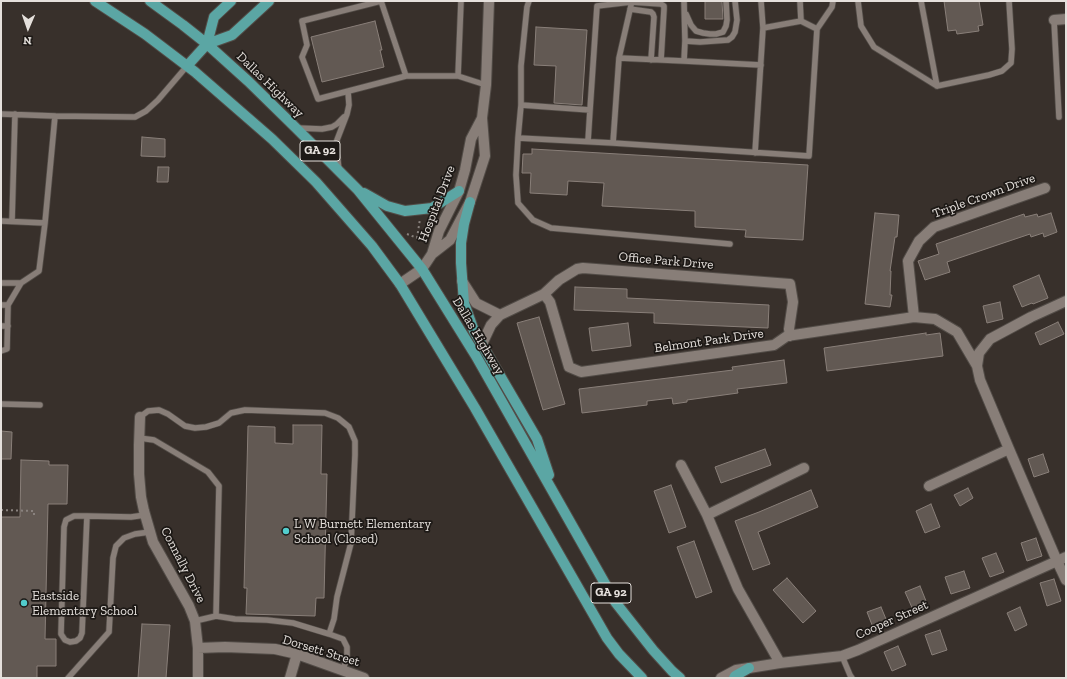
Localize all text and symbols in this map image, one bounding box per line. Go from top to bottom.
north arrow [8,8,48,48]
text: N [23,34,32,47]
street label: Dallas Highway [233,49,307,121]
road number: GA 92 [300,141,340,161]
street label: Hospital Drive [415,163,459,245]
street label: Triple Crown Drive [931,170,1037,222]
street label: Office Park Drive [618,249,714,273]
street label: Dallas Highway [449,295,507,377]
street label: Belmont Park Drive [654,326,764,356]
place label: L W Burnett Elementary School (Closed) [294,516,431,547]
street label: Connally Drive [157,524,209,606]
marker: L W Burnett Elementary School (Closed) [281,526,291,536]
road number: GA 92 [591,583,631,603]
place label: Eastside Elementary School [32,588,137,619]
street label: Cooper Street [853,597,931,643]
marker: Eastside Elementary School [19,598,29,608]
street label: Dorsett Street [280,632,362,670]

